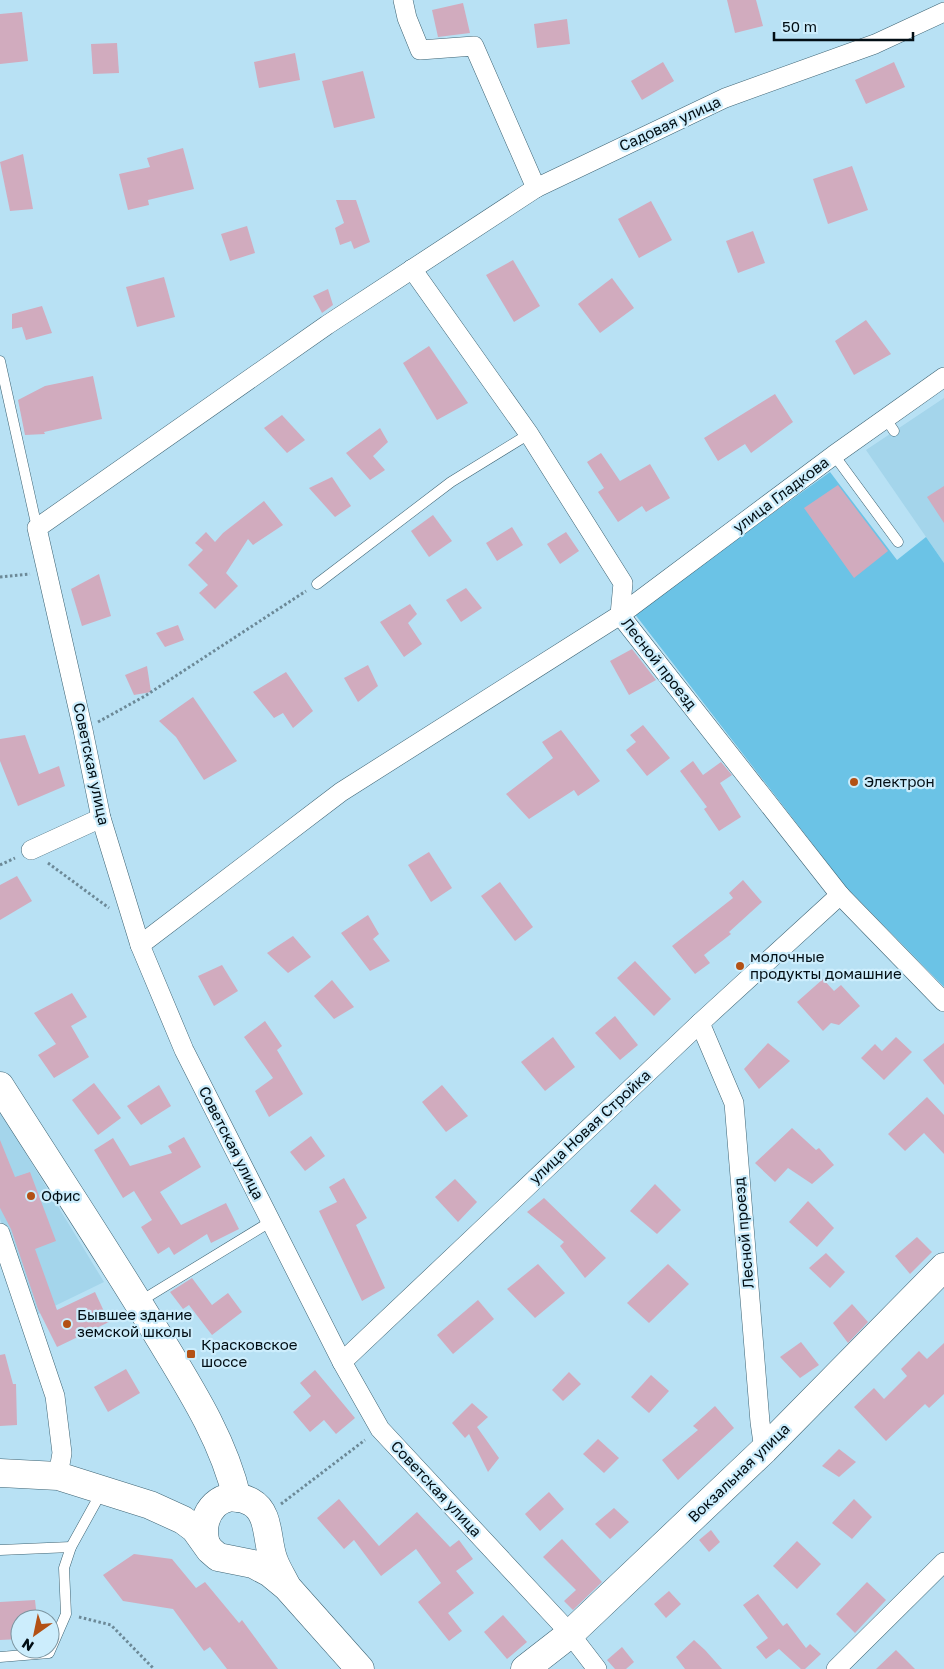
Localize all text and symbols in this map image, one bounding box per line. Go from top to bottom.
scale bar [774,10,913,42]
text: 50 m [782,17,817,35]
street label: Садовая улица [616,92,723,154]
street label: улица Гладкова [729,452,832,536]
street label: Лесной проезд [618,614,701,713]
street label: Советская улица [70,701,114,827]
place label: Электрон [864,772,935,790]
marker: Электрон [848,776,860,788]
place label: молочные продукты домашние [750,947,902,982]
marker: молочные продукты домашние [734,960,746,972]
street label: улица Новая Стройка [525,1065,654,1187]
street label: Советская улица [196,1083,268,1202]
street label: Лесной проезд [729,1177,757,1289]
place label: Офис [41,1186,81,1204]
marker: Офис [25,1190,37,1202]
place label: Бывшее здание земской школы [77,1305,193,1340]
marker: Бывшее здание земской школы [61,1318,73,1330]
place label: Красковское шоссе [201,1335,298,1370]
marker: Красковское шоссе [185,1348,197,1360]
street label: Вокзальная улица [684,1419,793,1525]
street label: Советская улица [388,1437,486,1540]
north arrow [10,1609,60,1659]
text: N [19,1635,37,1655]

